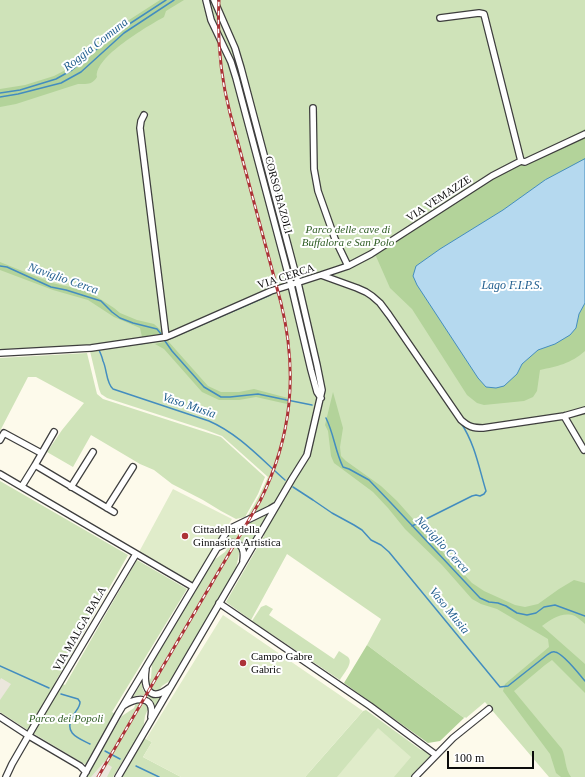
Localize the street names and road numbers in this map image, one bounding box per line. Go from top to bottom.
street label: CORSO BAZOLI [261,155,295,235]
street label: VIA VEMAZZE [404,173,474,225]
street label: VIA CERCA [256,262,316,292]
street label: VIA MALGA BALA [50,584,110,674]

